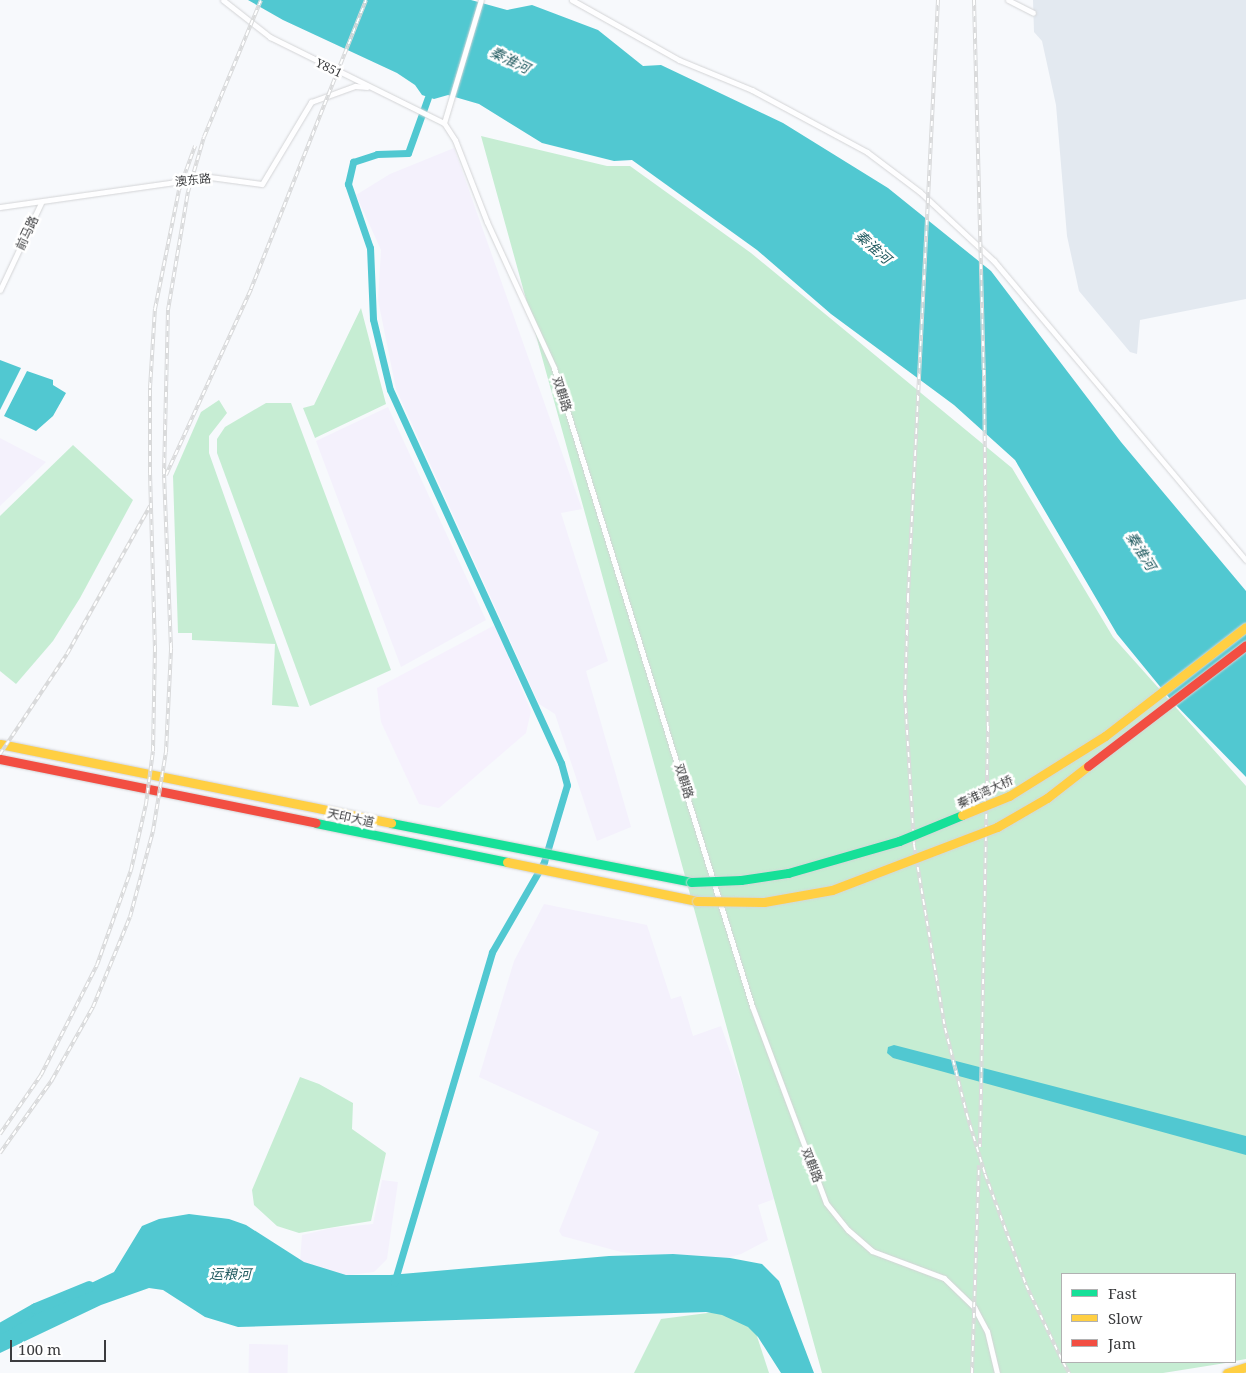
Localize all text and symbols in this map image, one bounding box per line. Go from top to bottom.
water label: 秦淮河 [487,43,533,77]
street label: Y851 [313,55,345,81]
street label: 澳东路 [174,171,212,189]
street label: 前马路 [13,214,41,252]
water label: 秦淮河 [852,227,894,267]
street label: 双麒路 [550,375,574,413]
water label: 秦淮河 [1123,529,1159,573]
street label: 双麒路 [672,762,696,800]
street label: 秦淮湾大桥 [955,773,1015,811]
street label: 天印大道 [326,806,376,830]
street label: 双麒路 [799,1146,825,1184]
water label: 运粮河 [209,1266,251,1282]
legend [1061,1273,1236,1363]
text: Fast [1108,1283,1137,1303]
text: Slow [1108,1308,1142,1328]
scale bar [12,1330,109,1362]
text: Jam [1108,1333,1136,1353]
text: 100 m [18,1339,61,1359]

